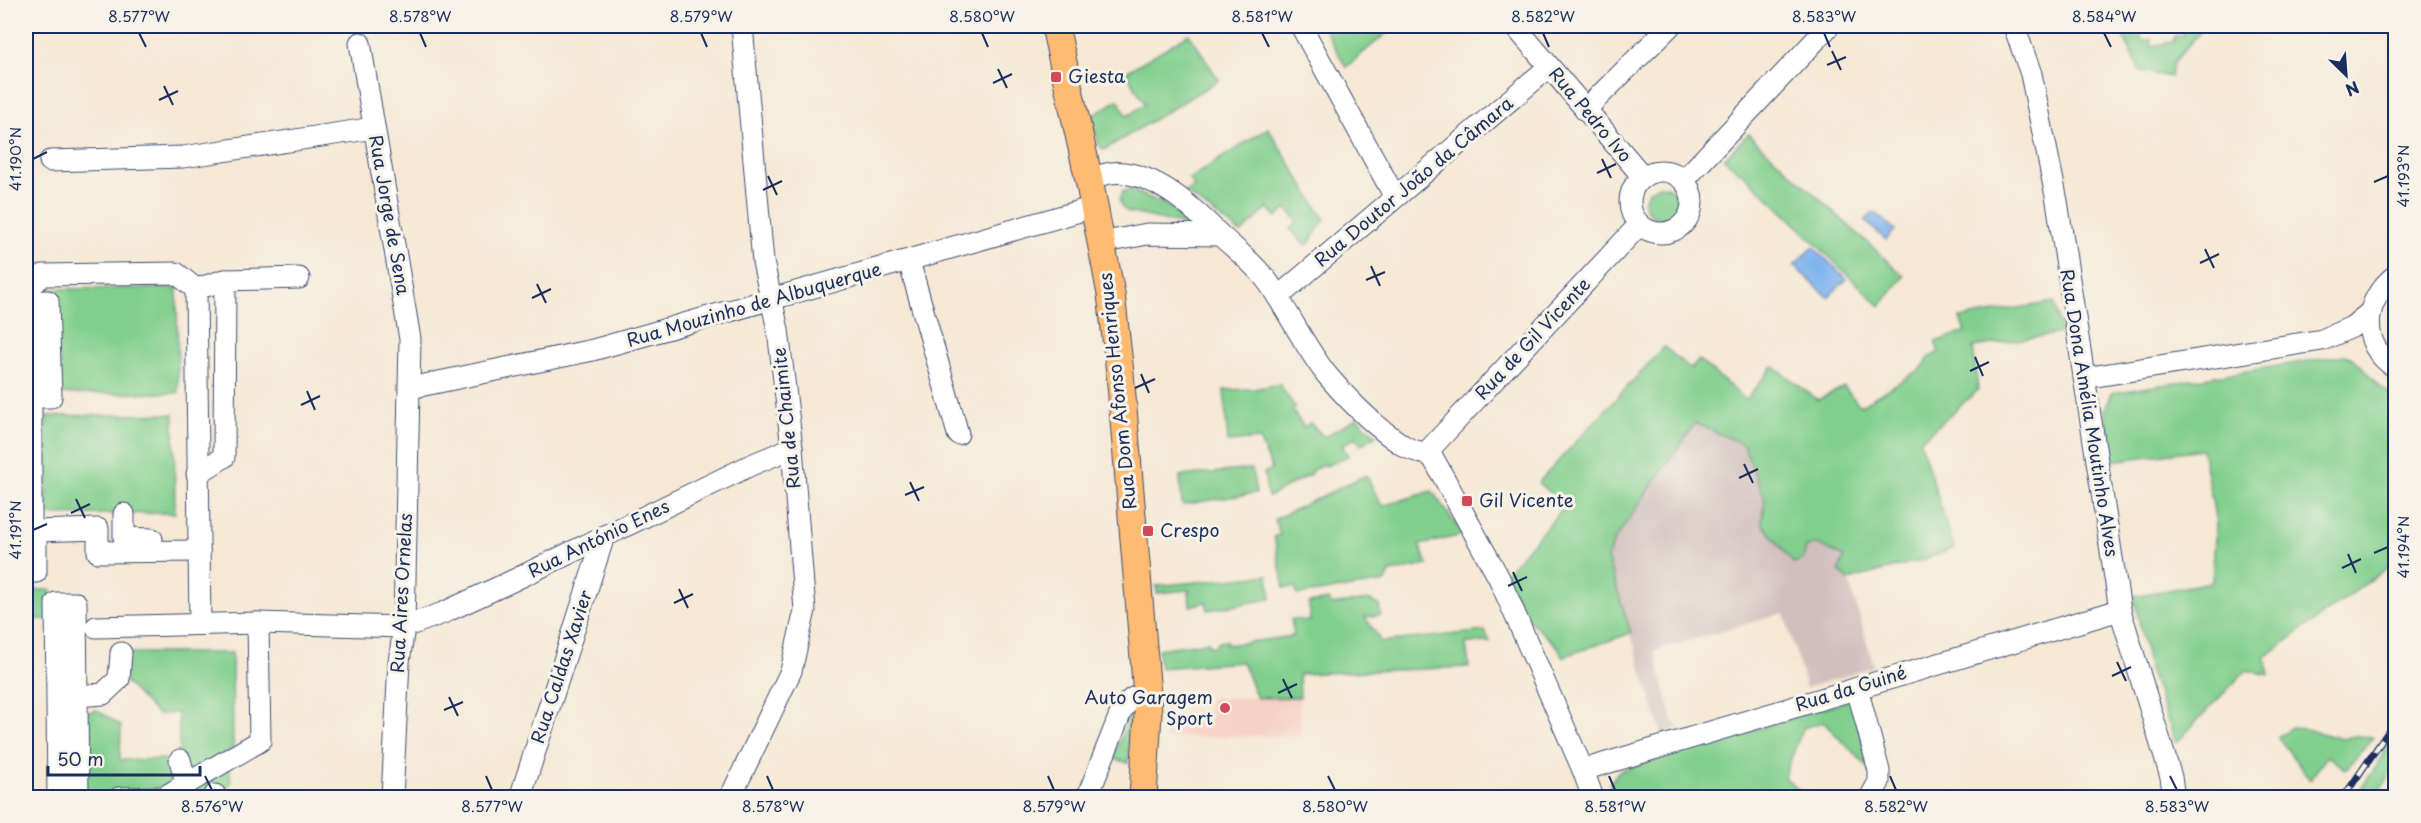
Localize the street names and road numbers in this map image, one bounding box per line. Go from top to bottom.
street label: Rua Pedro Ivo [1543,61,1639,167]
street label: Rua Doutor João da Câmara [1308,89,1519,272]
street label: Rua Jorge de Sena [363,133,418,298]
street label: Rua Mouzinho de Albuquerque [623,254,884,353]
street label: Rua Dona Amélia Moutinho Alves [2054,267,2127,559]
street label: Rua Dom Afonso Henriques [1091,271,1142,511]
street label: Rua de Gil Vicente [1468,271,1596,405]
street label: Rua de Chaimite [765,346,806,490]
street label: Rua António Enes [523,492,674,584]
street label: Rua Aires Ornelas [383,512,418,674]
street label: Rua Caldas Xavier [523,586,598,747]
street label: Rua da Guiné [1791,658,1910,717]

